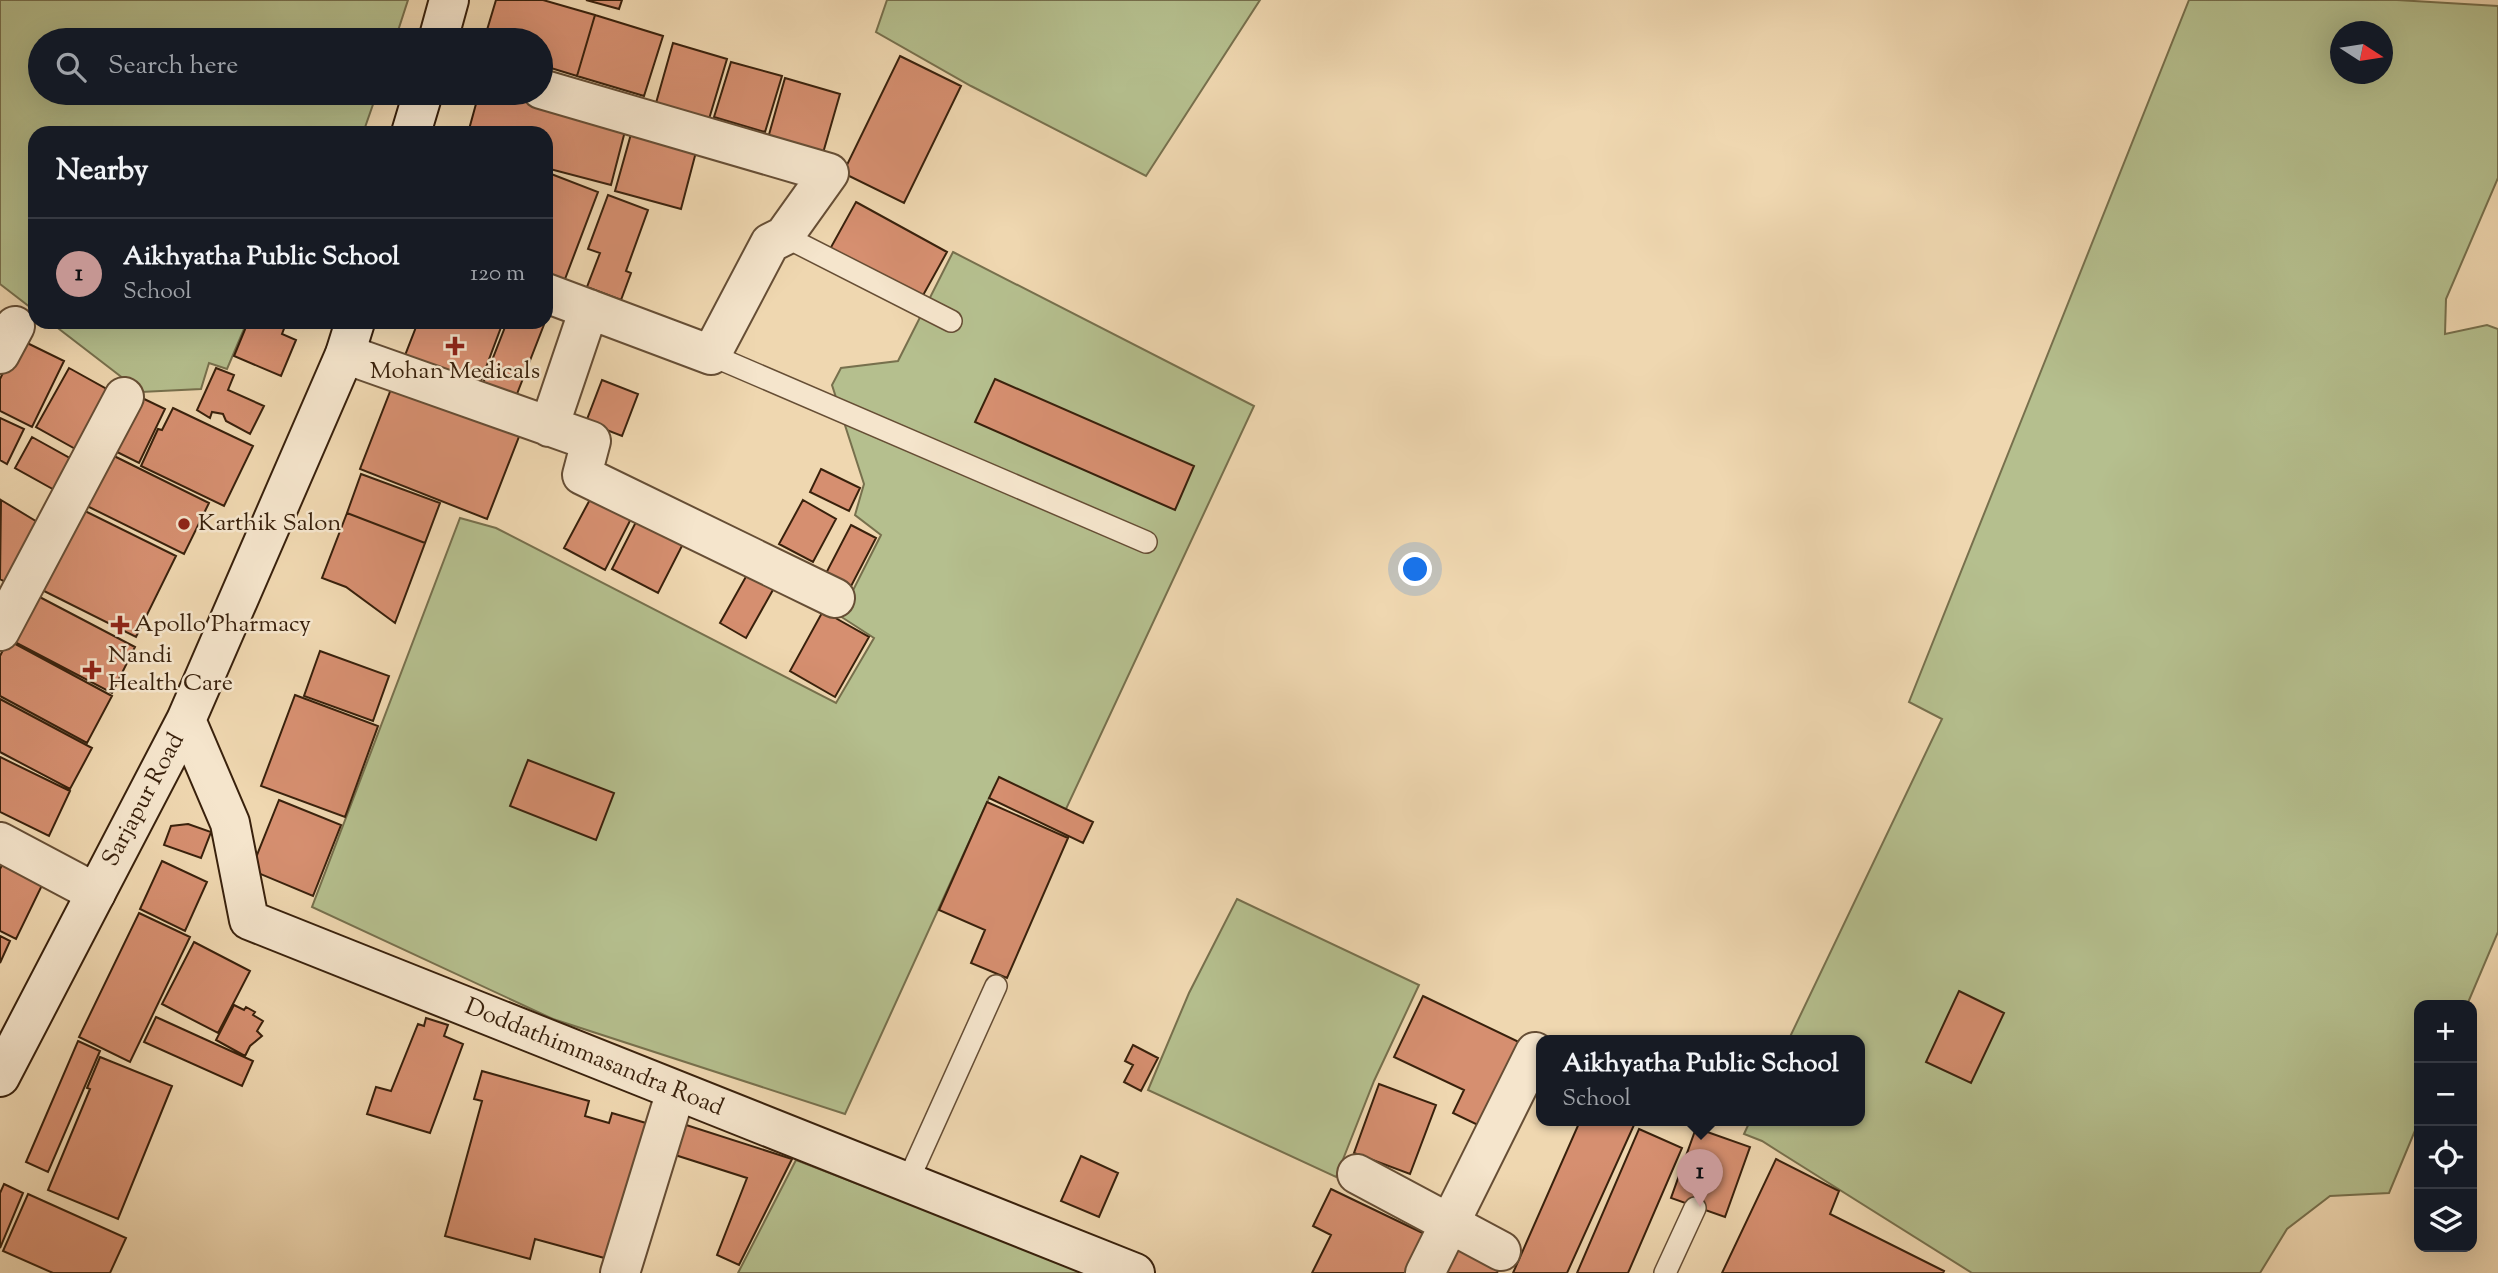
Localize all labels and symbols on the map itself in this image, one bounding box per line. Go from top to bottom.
north arrow [2330,21,2393,84]
marker: Mohan Medicals [447,338,463,354]
place label: Mohan Medicals [370,355,540,389]
place label: Karthik Salon [198,507,342,541]
marker: Karthik Salon [176,516,192,532]
your location [1398,552,1432,586]
place label: Apollo Pharmacy [134,608,311,642]
marker: Apollo Pharmacy [112,617,128,633]
place label: Nandi Health Care [108,639,233,701]
marker: Nandi Health Care [82,660,102,680]
street label: Sarjapur Road [95,727,194,873]
street label: Doddathimmasandra Road [459,990,729,1126]
pin: 1 [1677,1149,1723,1207]

